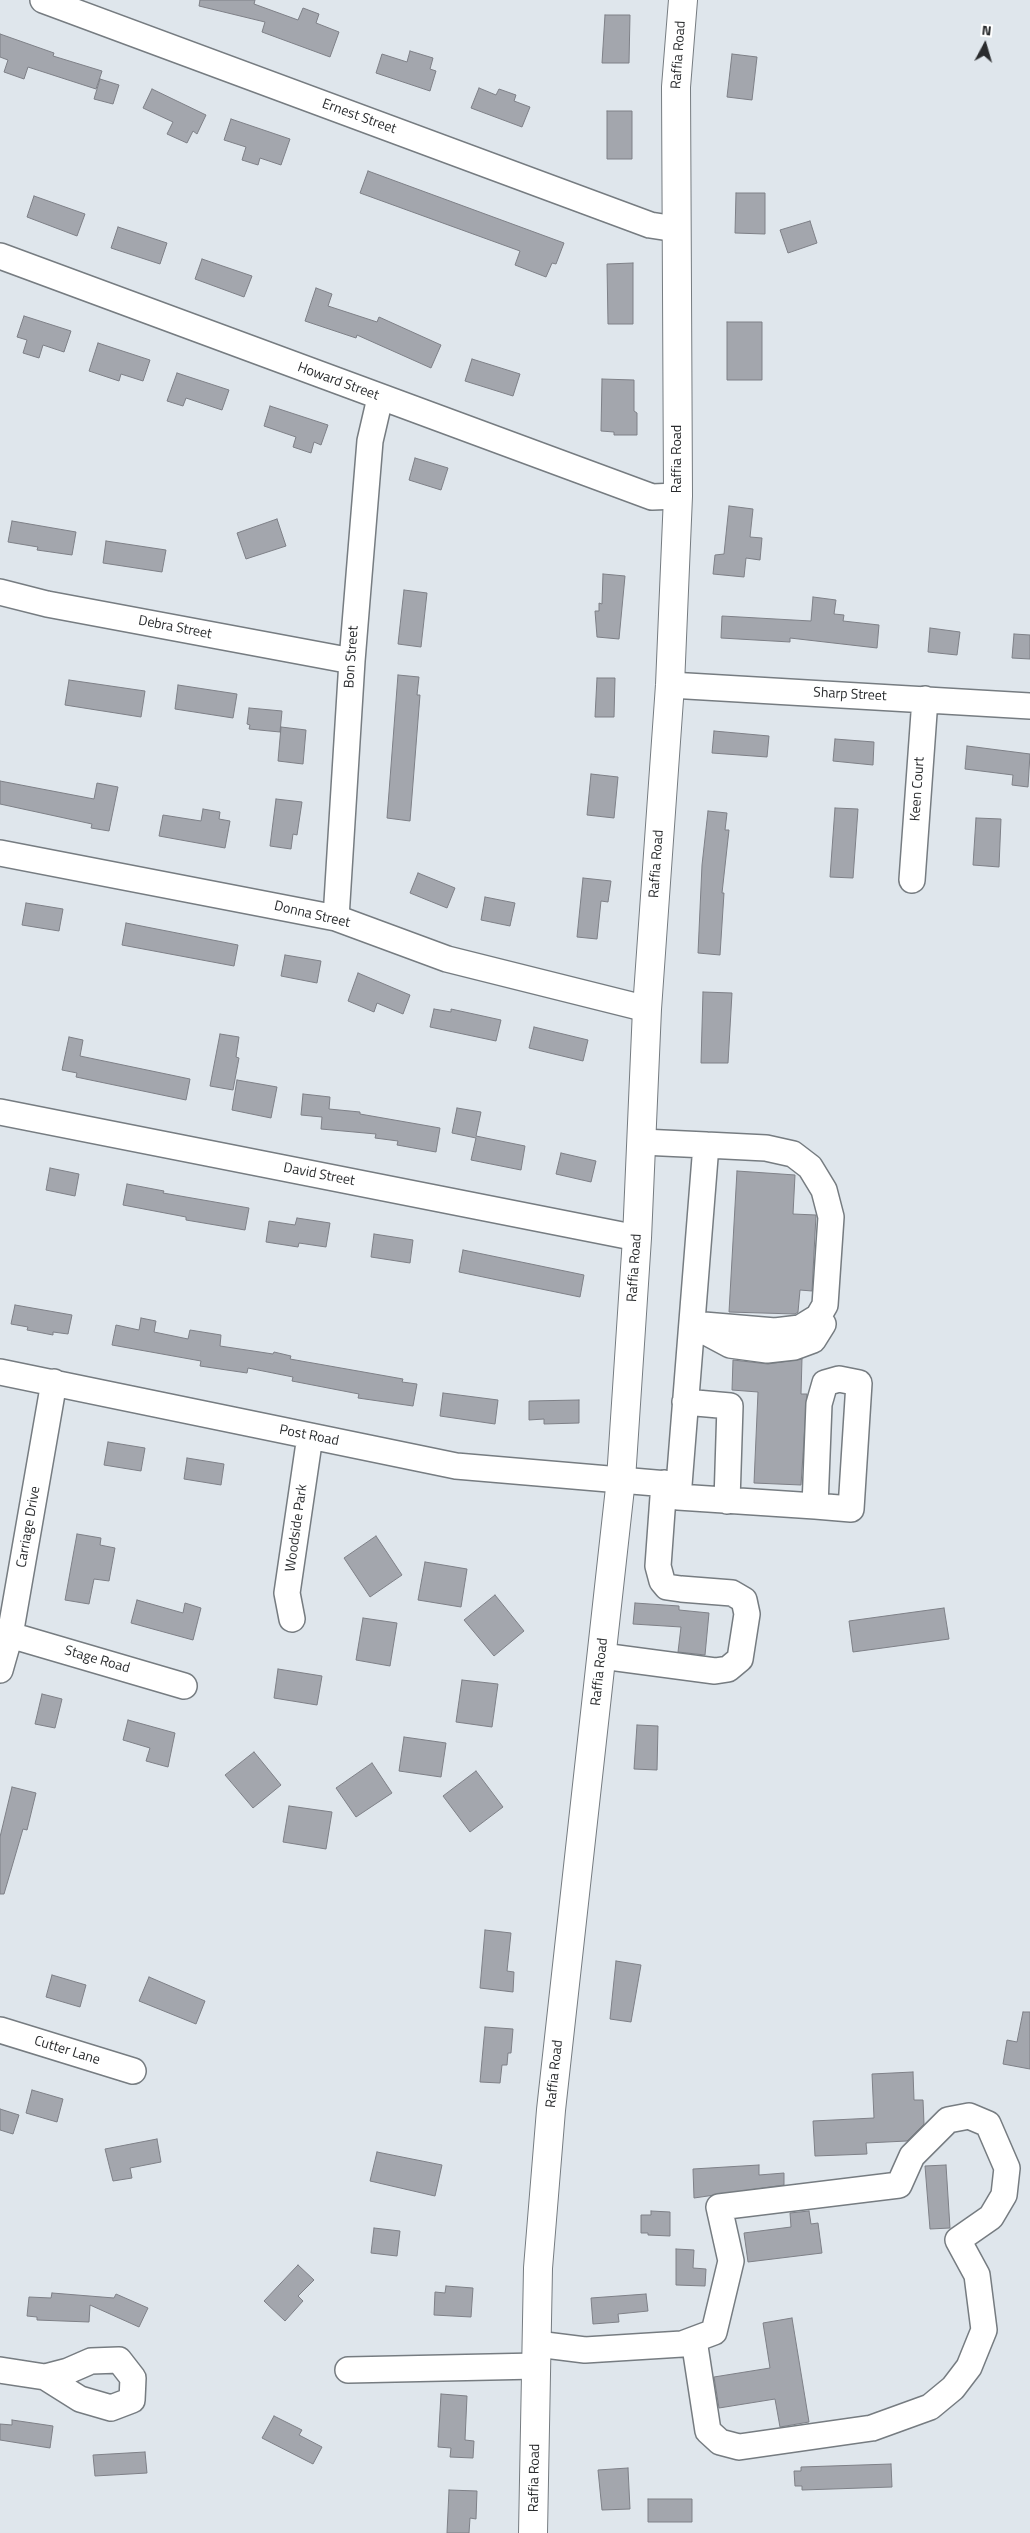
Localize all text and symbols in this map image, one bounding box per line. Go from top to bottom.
text: N [981,19,993,41]
street label: Raffia Road [668,20,690,90]
north arrow [960,20,1010,70]
street label: Ernest Street [320,96,398,138]
street label: Howard Street [295,359,381,405]
street label: Raffia Road [670,425,686,493]
street label: Debra Street [137,613,213,643]
street label: Bon Street [341,625,363,689]
street label: Sharp Street [813,685,887,705]
street label: Keen Court [907,756,929,822]
street label: Raffia Road [646,829,668,899]
street label: Donna Street [272,898,352,932]
street label: David Street [282,1160,356,1190]
street label: Raffia Road [624,1233,646,1303]
street label: Post Road [278,1422,340,1450]
street label: Woodside Park [283,1483,311,1573]
street label: Carriage Drive [14,1485,44,1569]
street label: Raffia Road [588,1637,612,1707]
street label: Stage Road [62,1643,132,1677]
street label: Cutter Lane [32,2033,102,2069]
street label: Raffia Road [543,2039,567,2109]
street label: Raffia Road [526,2444,544,2512]

